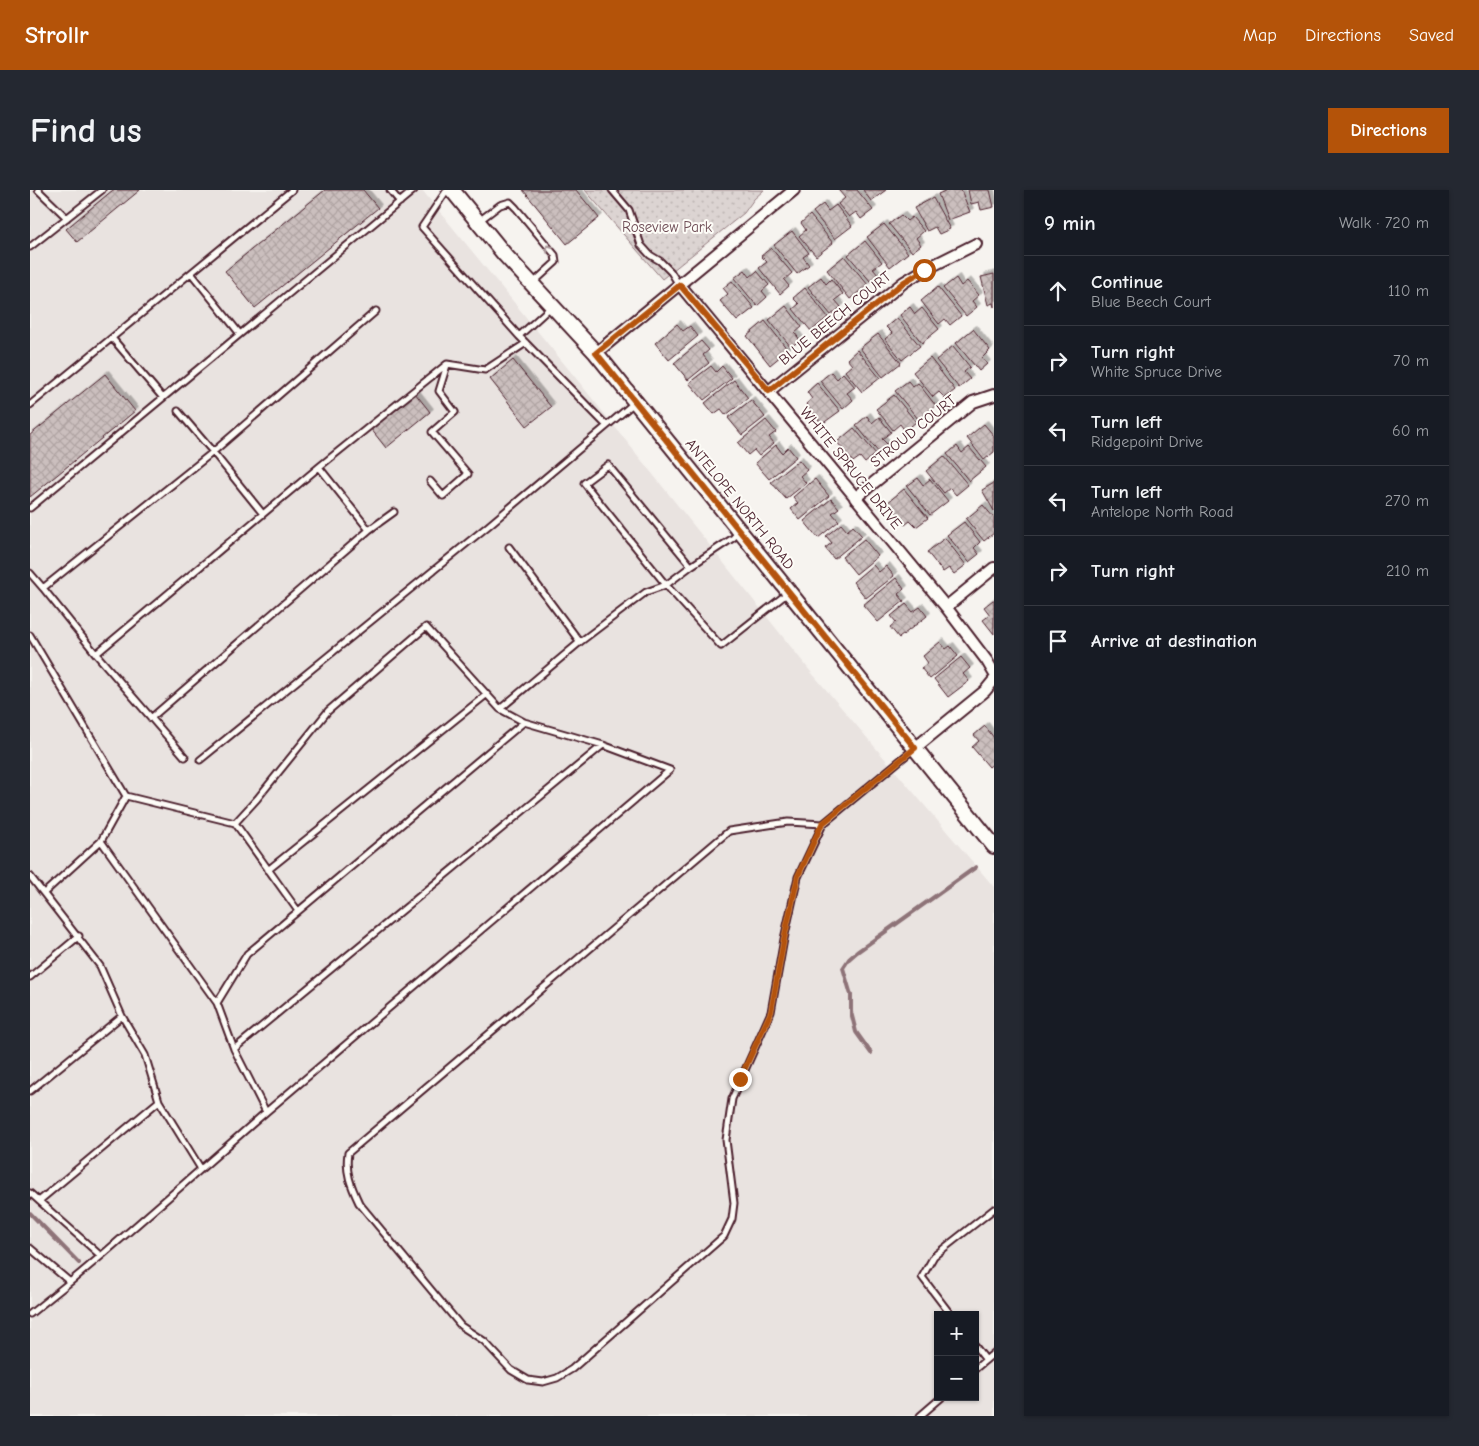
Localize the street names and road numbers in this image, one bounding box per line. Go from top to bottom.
street label: BLUE BEECH COURT [775,267,895,369]
street label: STROUD COURT [866,391,960,471]
street label: WHITE SPRUCE DRIVE [796,403,906,533]
street label: ANTELOPE NORTH ROAD [682,435,798,573]

